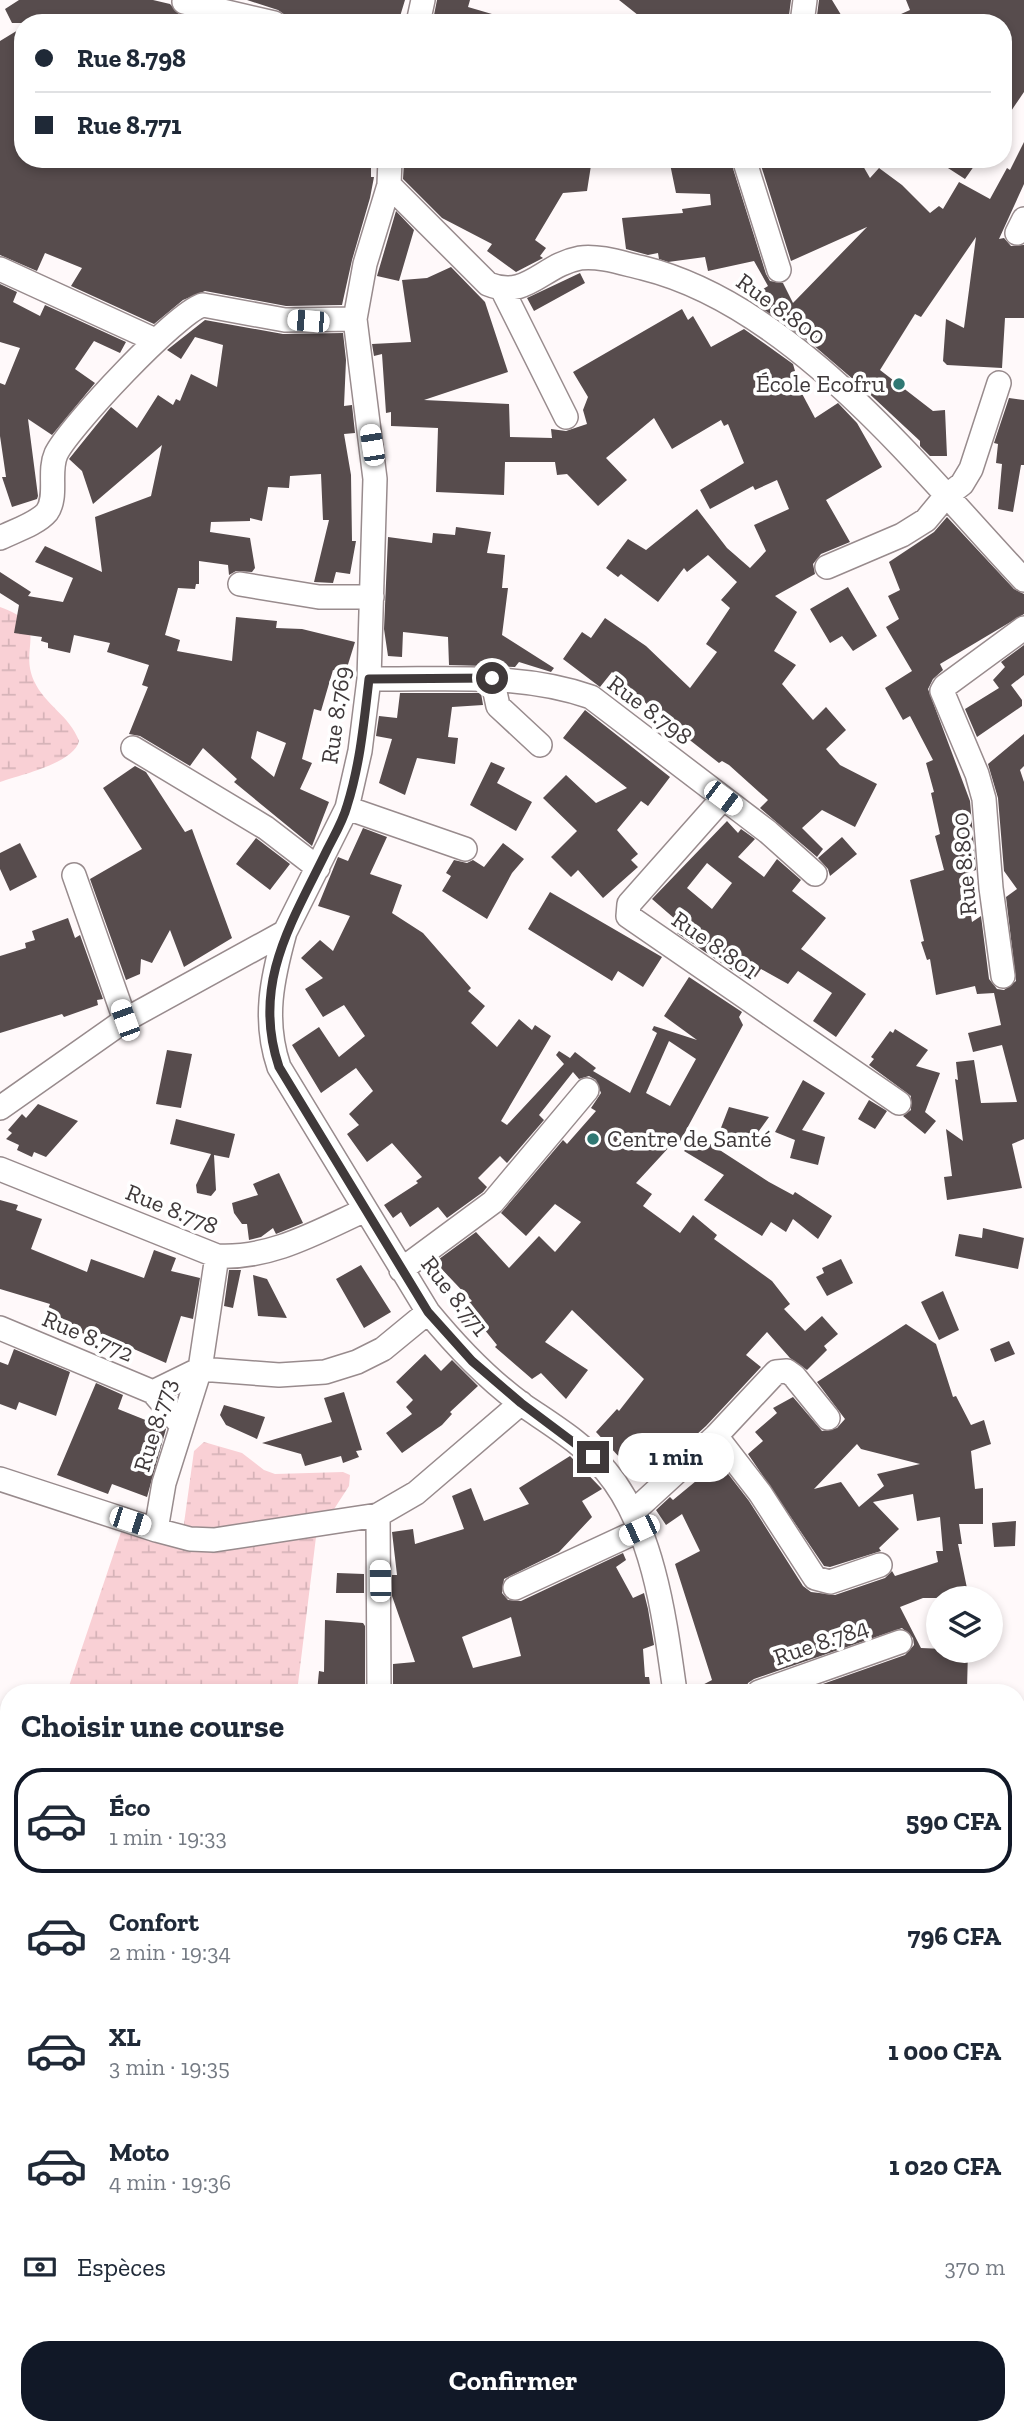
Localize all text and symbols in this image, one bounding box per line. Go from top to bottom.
text: Rue 8.798 [77,42,186,74]
text: Rue 8.771 [77,109,182,141]
street label: Rue 8.800 [731,267,832,351]
car [287,309,330,333]
place label: École Ecofru [756,369,886,398]
marker: École Ecofru [891,376,907,392]
car [359,423,386,467]
route start [476,662,508,694]
street label: Rue 8.769 [314,664,357,766]
street label: Rue 8.798 [602,668,698,751]
car [700,777,747,819]
street label: Rue 8.800 [945,811,982,917]
street label: Rue 8.801 [667,904,764,985]
car [108,997,143,1043]
place label: Centre de Santé [607,1124,771,1153]
marker: Centre de Santé [585,1131,601,1147]
street label: Rue 8.778 [122,1177,223,1240]
street label: Rue 8.771 [415,1250,496,1341]
street label: Rue 8.772 [38,1303,138,1368]
street label: Rue 8.773 [127,1375,182,1475]
callout: 1 min [618,1432,733,1482]
route end [577,1441,609,1473]
text: 1 min [649,1443,703,1471]
car [107,1505,154,1537]
car [616,1512,663,1548]
car [370,1560,391,1602]
map controls [926,1586,1003,1663]
button: layers [926,1586,1003,1663]
street label: Rue 8.784 [769,1612,872,1671]
text: Choisir une course [21,1707,284,1745]
icon: car [25,1789,88,1852]
text: Éco [109,1791,150,1823]
text: 590 CFA [906,1805,1001,1837]
text: 1 min · 19:33 [109,1823,227,1851]
icon: car [25,1904,88,1967]
text: Confort [109,1906,199,1938]
text: 796 CFA [908,1920,1001,1952]
text: 2 min · 19:34 [109,1938,231,1966]
icon: car [25,2019,88,2082]
text: XL [109,2021,141,2053]
text: 1 000 CFA [888,2035,1001,2067]
text: 3 min · 19:35 [109,2053,230,2081]
icon: car [25,2134,88,2197]
text: Moto [109,2136,169,2168]
text: 1 020 CFA [889,2150,1001,2182]
text: 4 min · 19:36 [109,2168,231,2196]
icon: cash [21,2248,59,2286]
text: Espèces [77,2251,166,2283]
text: 370 m [945,2253,1005,2281]
button: Confirmer [21,2341,1005,2421]

